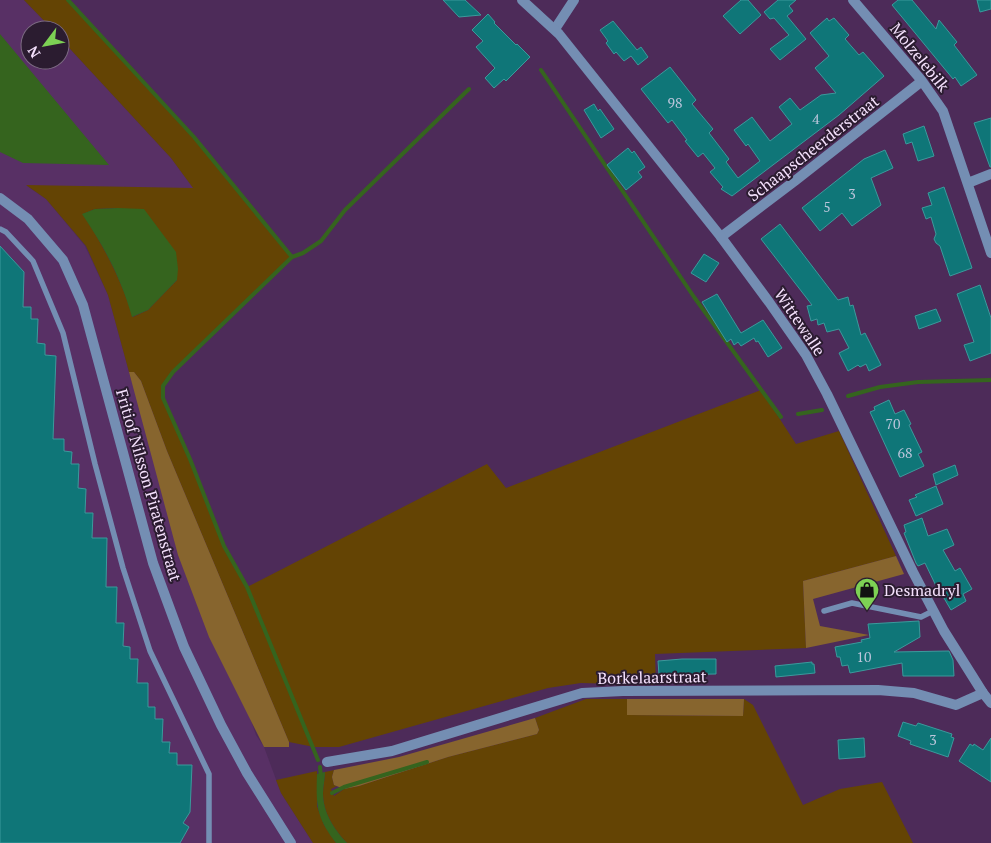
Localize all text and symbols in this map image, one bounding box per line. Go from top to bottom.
street label: Molzelebilk [885,18,955,97]
north arrow [20,20,70,70]
text: N [22,42,44,62]
street label: Schaapscheerderstraat [743,90,883,206]
house number: 98 [668,93,682,112]
house number: 4 [812,109,820,128]
house number: 3 [848,184,856,203]
house number: 5 [823,197,831,216]
street label: Wittewalle [769,284,831,360]
street label: Fritiof Nilsson Piratenstraat [111,386,187,584]
house number: 70 [886,414,900,433]
house number: 68 [898,443,912,462]
shop icon: Desmadryl [854,577,880,611]
place label: Desmadryl [884,579,961,601]
house number: 10 [857,647,871,666]
street label: Borkelaarstraat [597,665,707,689]
house number: 3 [929,730,937,749]

